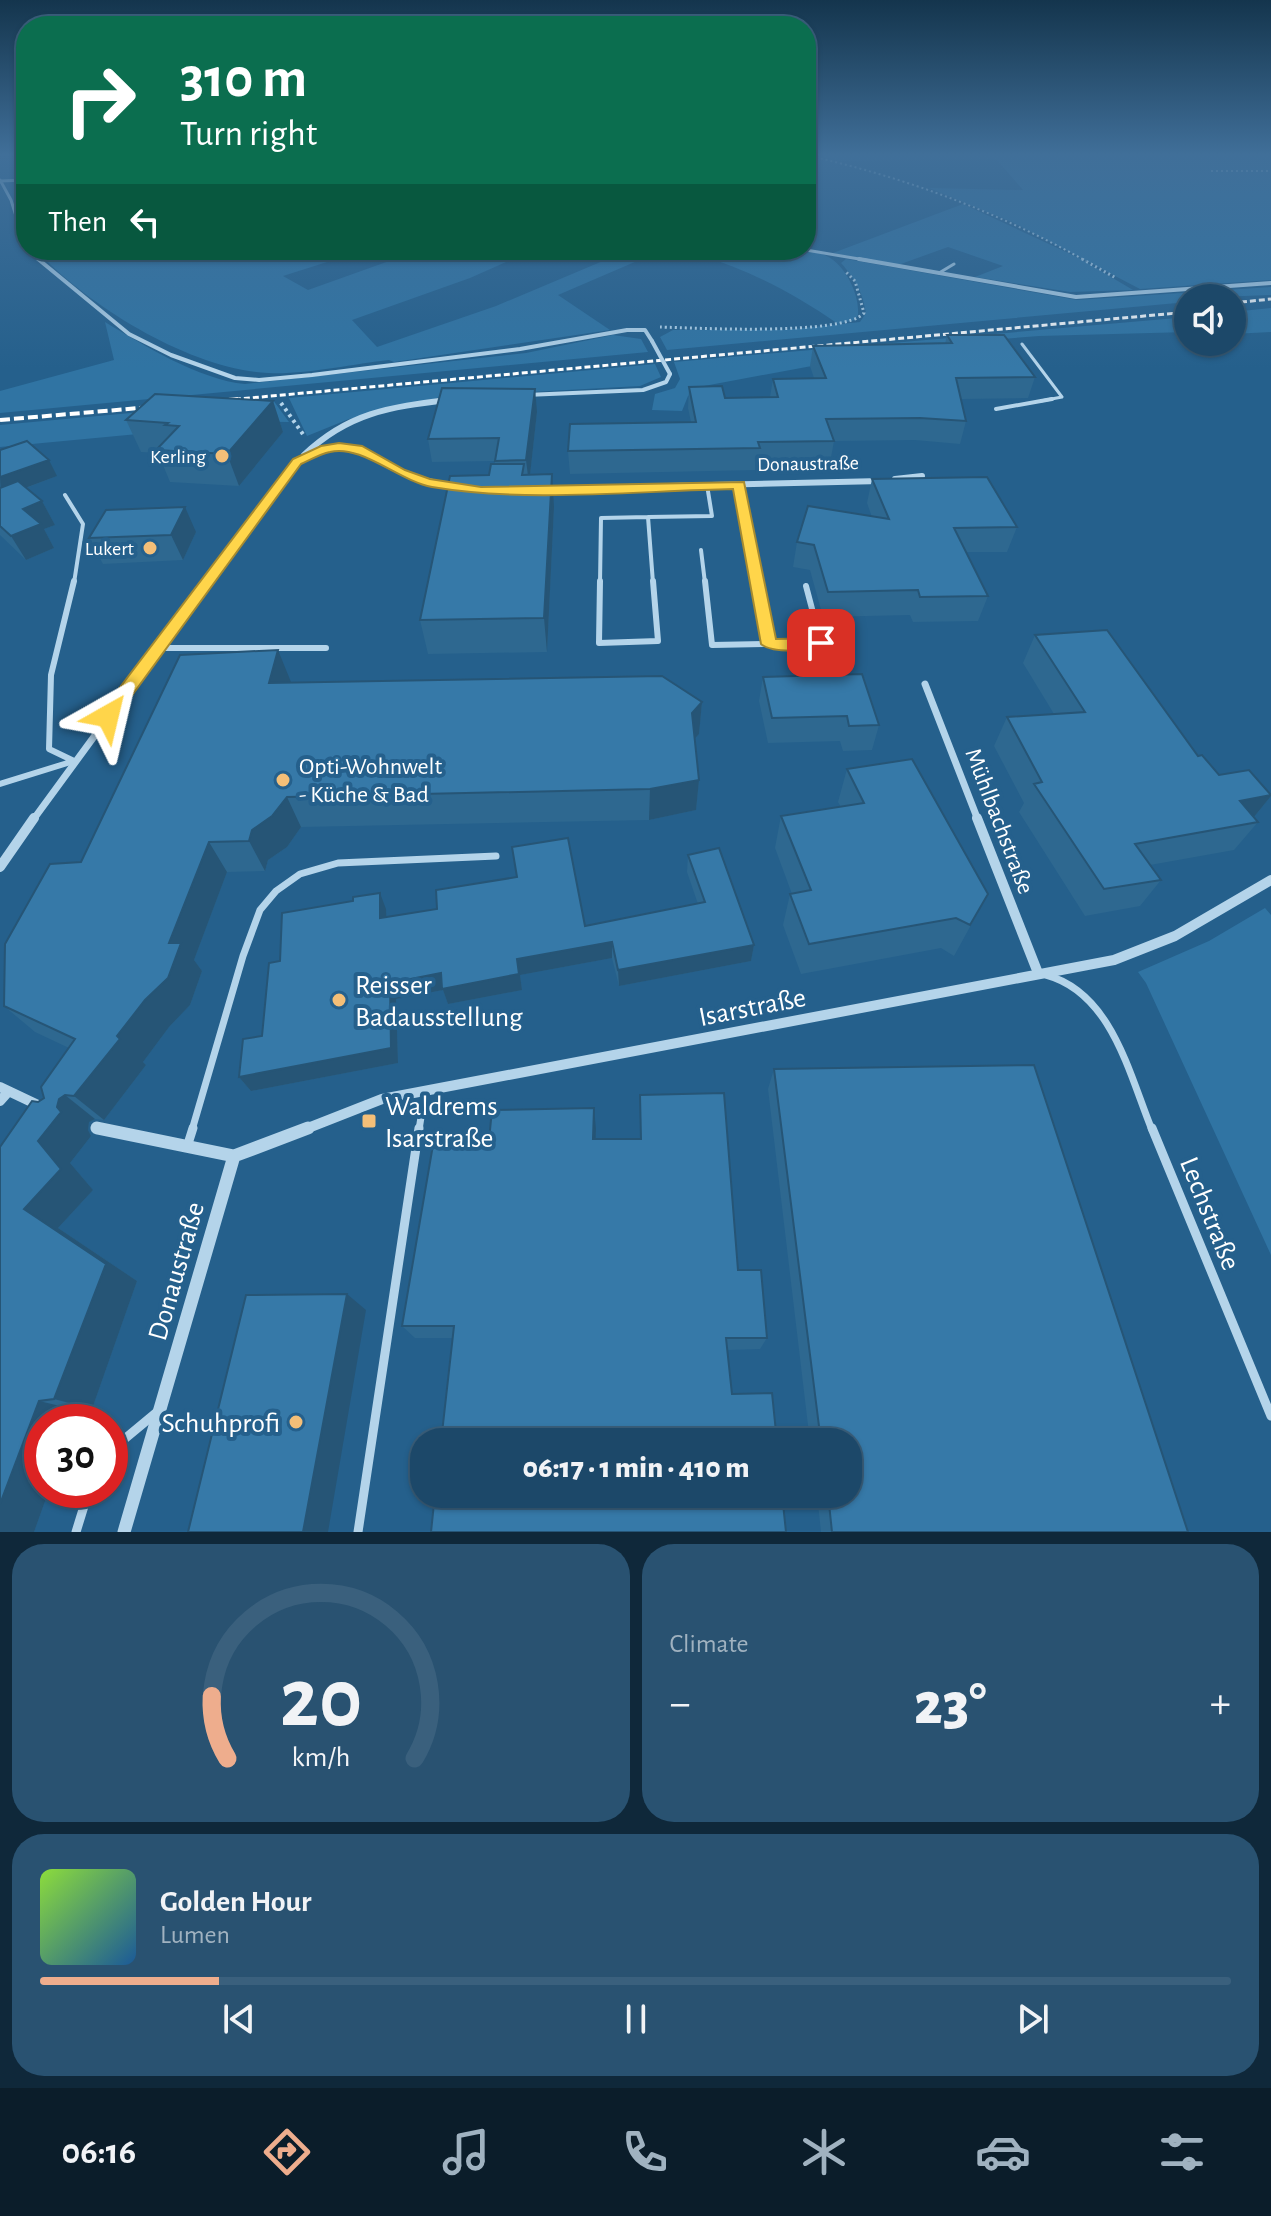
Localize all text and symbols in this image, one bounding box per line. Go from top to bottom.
icon: right [48,48,152,152]
text: 310 m [180,51,307,107]
text: Turn right [180,116,317,152]
icon: left [123,200,167,244]
text: Then [48,207,107,237]
map controls [1174,284,1246,356]
button: sound [1174,284,1246,356]
place label: Kerling [150,447,206,467]
marker: Kerling [213,447,231,465]
street label: Donaustraße [757,453,859,475]
place label: Lukert [85,539,135,559]
marker: Lukert [141,539,159,557]
pin [787,609,855,677]
icon: arrive [799,621,843,665]
position arrow [66,674,150,758]
street label: Mühlbachstraße [960,745,1038,897]
place label: Opti-Wohnwelt - Küche & Bad [299,755,443,807]
marker: Opti-Wohnwelt - Küche & Bad [274,771,292,789]
place label: Reisser Badausstellung [355,972,523,1032]
street label: Isarstraße [696,984,808,1032]
marker: Reisser Badausstellung [330,991,348,1009]
place label: Waldrems Isarstraße [385,1093,498,1153]
marker: Waldrems Isarstraße [360,1112,378,1130]
street label: Lechstraße [1174,1153,1244,1274]
street label: Donaustraße [144,1199,210,1344]
speed limit sign: 30 [24,1404,128,1508]
place label: Schuhprofi [161,1410,280,1438]
marker: Schuhprofi [287,1413,305,1431]
text: 06:17 · 1 min · 410 m [523,1453,749,1483]
text: Climate [670,1631,748,1657]
text: 20 [279,1658,362,1742]
text: 23° [914,1675,987,1735]
text: − [670,1682,691,1726]
text: + [1210,1682,1231,1726]
text: km/h [291,1743,350,1772]
text: Golden Hour [160,1887,312,1917]
text: Lumen [160,1922,230,1948]
icon: previous [217,1997,261,2041]
icon: pause [614,1997,658,2041]
icon: next [1011,1997,1055,2041]
icon: directions [259,2124,315,2180]
icon: music [438,2124,494,2180]
icon: phone [617,2124,673,2180]
icon: climate [796,2124,852,2180]
icon: car [975,2124,1031,2180]
icon: filters [1154,2124,1210,2180]
text: 06:16 [61,2134,136,2170]

